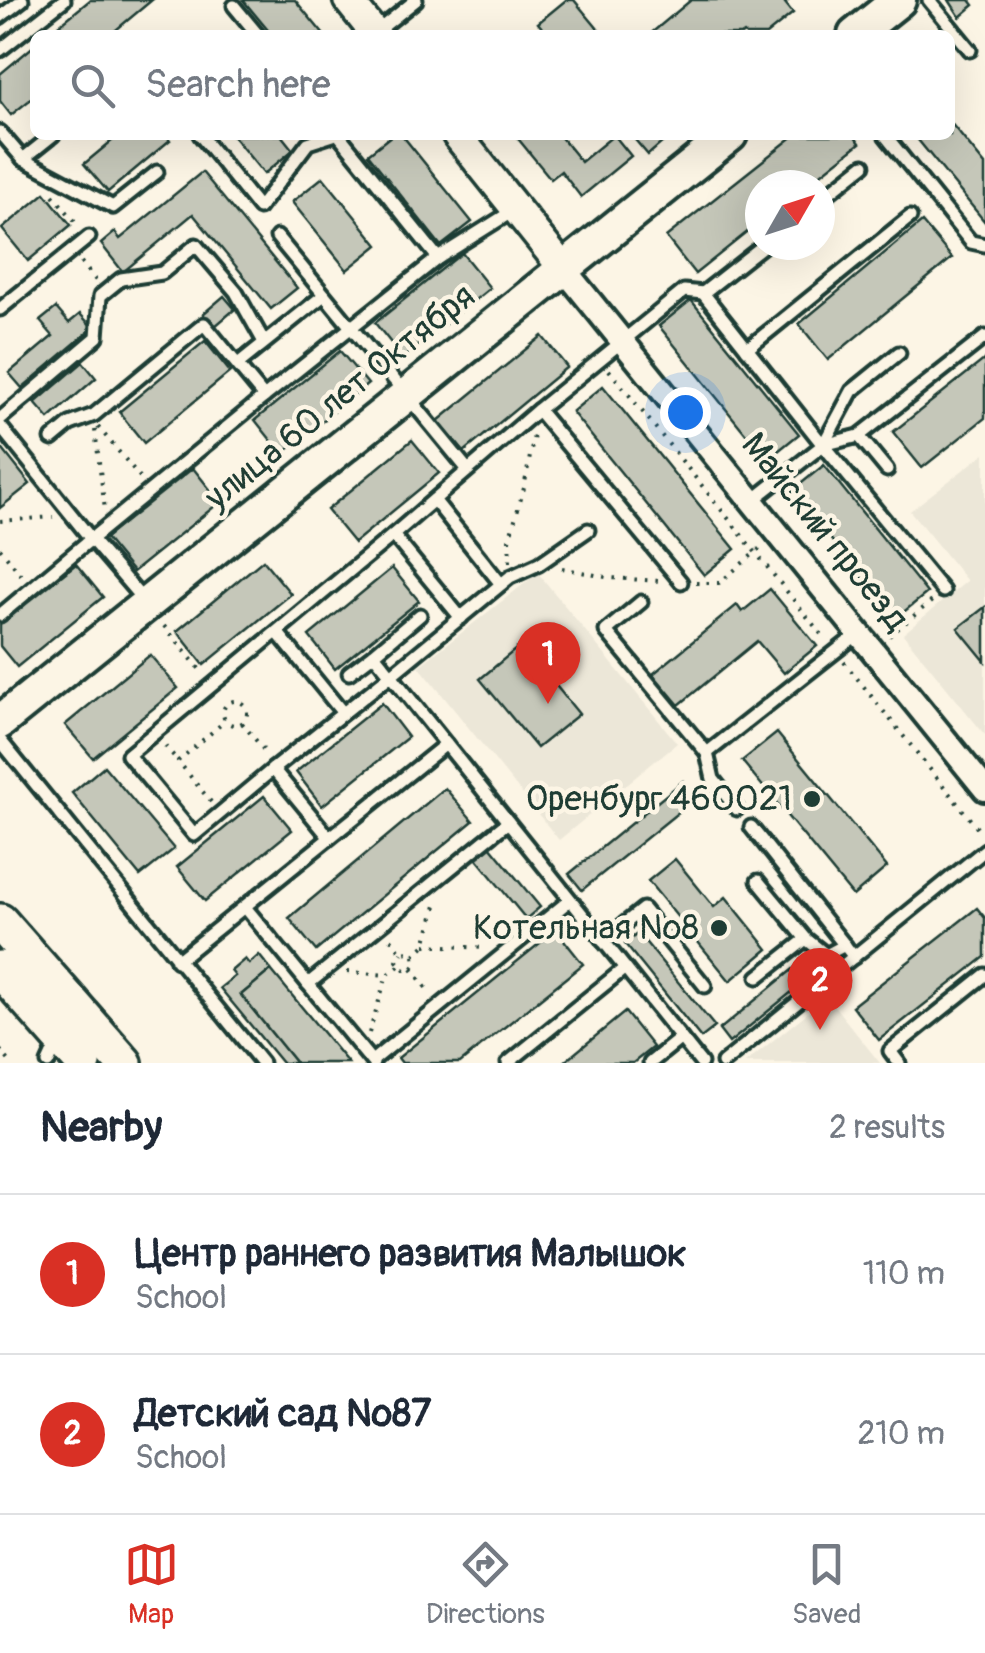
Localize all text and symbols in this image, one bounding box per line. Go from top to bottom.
search box [30,30,955,140]
icon: search [65,58,120,113]
text: Search here [145,61,331,109]
north arrow [745,170,835,260]
street label: улица 60 лет Октября [195,275,484,520]
your location [660,387,711,438]
street label: Майский проезд [732,424,918,640]
pin: 1 [516,622,580,704]
place label: Оренбург 460021 [526,777,792,821]
marker: Оренбург 460021 [801,788,823,810]
place label: Котельная №8 [473,906,699,950]
marker: Котельная №8 [708,917,730,939]
pin: 2 [788,948,852,1030]
text: Nearby [40,1102,162,1154]
text: 2 results [829,1108,945,1148]
text: Центр раннего развития Малышок [135,1230,687,1278]
text: 1 [66,1254,79,1294]
text: 110 m [863,1254,945,1294]
text: School [135,1278,227,1318]
text: Детский сад №87 [135,1390,431,1438]
text: 2 [64,1414,81,1454]
text: 210 m [857,1414,945,1454]
text: School [135,1438,227,1478]
tab: Map [124,1537,179,1632]
tab: Directions [426,1537,545,1632]
tab: Saved [792,1537,861,1632]

